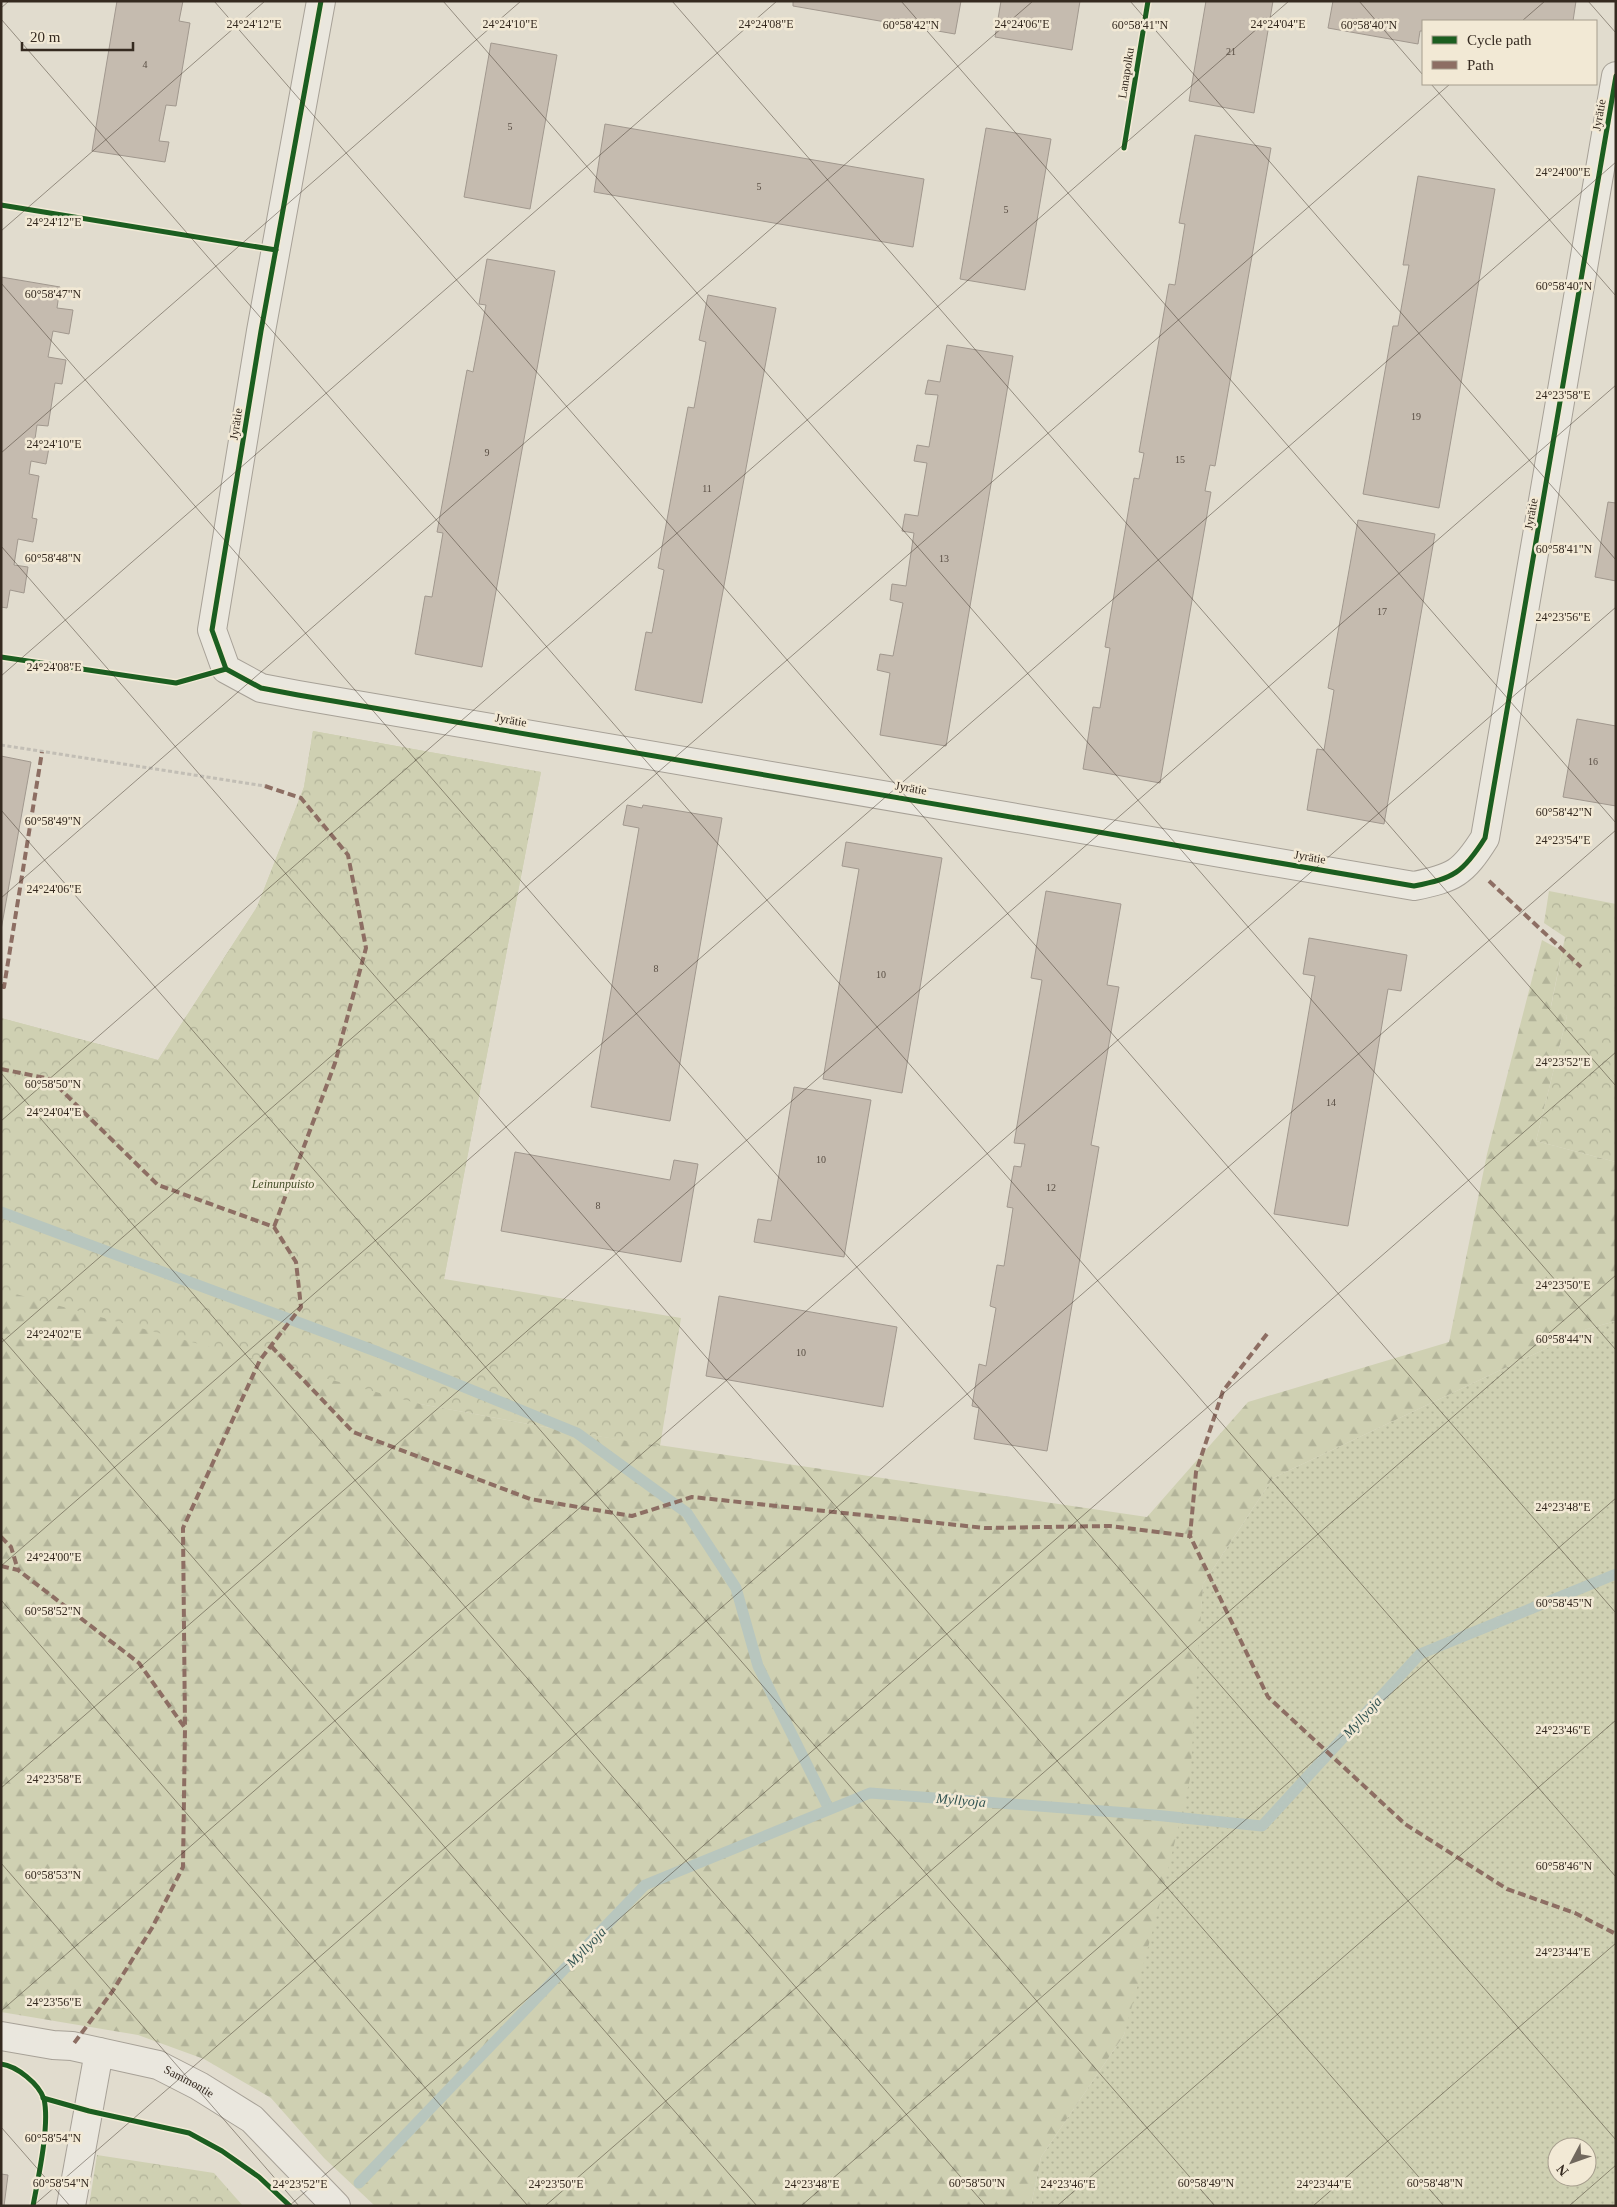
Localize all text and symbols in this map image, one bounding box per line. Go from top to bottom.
text: 24°24'12"E [226,17,282,31]
text: 24°24'10"E [482,17,538,31]
text: 24°24'08"E [738,17,794,31]
text: 24°24'06"E [994,17,1050,31]
text: 24°24'04"E [1250,17,1306,31]
text: 60°58'42"N [883,18,940,32]
text: 60°58'41"N [1112,18,1169,32]
text: 60°58'40"N [1341,18,1398,32]
scale bar [22,20,134,52]
legend [1422,20,1597,85]
text: 20 m [30,29,61,45]
text: Cycle path [1467,32,1532,48]
house number: 21 [1226,46,1236,57]
street label: Lanapolku [1115,47,1137,99]
text: Path [1467,57,1494,73]
house number: 4 [143,59,148,70]
street label: Jyrätie [1589,98,1609,132]
house number: 5 [508,121,513,132]
text: 24°24'00"E [1535,165,1591,179]
house number: 5 [757,181,762,192]
house number: 5 [1004,204,1009,215]
text: 24°24'12"E [26,215,82,229]
text: 60°58'40"N [1536,279,1593,293]
text: 60°58'47"N [25,287,82,301]
text: 24°23'58"E [1535,388,1591,402]
street label: Jyrätie [227,407,245,441]
house number: 19 [1411,411,1421,422]
text: 24°24'10"E [26,437,82,451]
house number: 9 [485,447,490,458]
house number: 15 [1175,454,1185,465]
house number: 11 [702,483,712,494]
street label: Jyrätie [1521,497,1541,531]
text: 60°58'41"N [1536,542,1593,556]
text: 60°58'48"N [25,551,82,565]
house number: 13 [939,553,949,564]
house number: 17 [1377,606,1387,617]
text: 24°23'56"E [1535,610,1591,624]
text: 24°24'08"E [26,660,82,674]
street label: Jyrätie [494,710,528,730]
house number: 16 [1588,756,1598,767]
street label: Jyrätie [894,778,928,798]
text: 60°58'42"N [1536,805,1593,819]
text: 60°58'49"N [25,814,82,828]
text: 24°23'54"E [1535,833,1591,847]
street label: Jyrätie [1293,847,1327,867]
text: 24°24'06"E [26,882,82,896]
house number: 8 [654,963,659,974]
house number: 10 [876,969,886,980]
text: 24°23'52"E [1535,1055,1591,1069]
text: 60°58'50"N [25,1077,82,1091]
house number: 14 [1326,1097,1336,1108]
text: 24°24'04"E [26,1105,82,1119]
house number: 10 [816,1154,826,1165]
park label: Leinunpuisto [251,1177,314,1191]
house number: 12 [1046,1182,1056,1193]
house number: 8 [596,1200,601,1211]
text: 24°23'50"E [1535,1278,1591,1292]
text: 24°24'02"E [26,1327,82,1341]
text: 60°58'44"N [1536,1332,1593,1346]
house number: 10 [796,1347,806,1358]
text: 24°23'48"E [1535,1500,1591,1514]
text: 24°24'00"E [26,1550,82,1564]
text: 60°58'45"N [1536,1596,1593,1610]
text: 60°58'52"N [25,1604,82,1618]
water label: Myllyoja [1339,1694,1385,1742]
text: 24°23'46"E [1535,1723,1591,1737]
text: 24°23'58"E [26,1772,82,1786]
water label: Myllyoja [935,1791,986,1810]
text: 60°58'46"N [1536,1859,1593,1873]
text: 60°58'53"N [25,1868,82,1882]
water label: Myllyoja [563,1924,609,1971]
text: 24°23'44"E [1535,1945,1591,1959]
text: 24°23'56"E [26,1995,82,2009]
street label: Sammontie [162,2062,217,2101]
text: 60°58'54"N [25,2131,82,2145]
north arrow [1547,2137,1597,2187]
text: N [1554,2161,1572,2179]
text: 60°58'54"N [33,2176,90,2190]
text: 60°58'50"N [949,2176,1006,2190]
text: 60°58'49"N [1178,2176,1235,2190]
text: 60°58'48"N [1407,2176,1464,2190]
text: 24°23'52"E [272,2177,328,2191]
text: 24°23'50"E [528,2177,584,2191]
text: 24°23'48"E [784,2177,840,2191]
text: 24°23'46"E [1040,2177,1096,2191]
text: 24°23'44"E [1296,2177,1352,2191]

